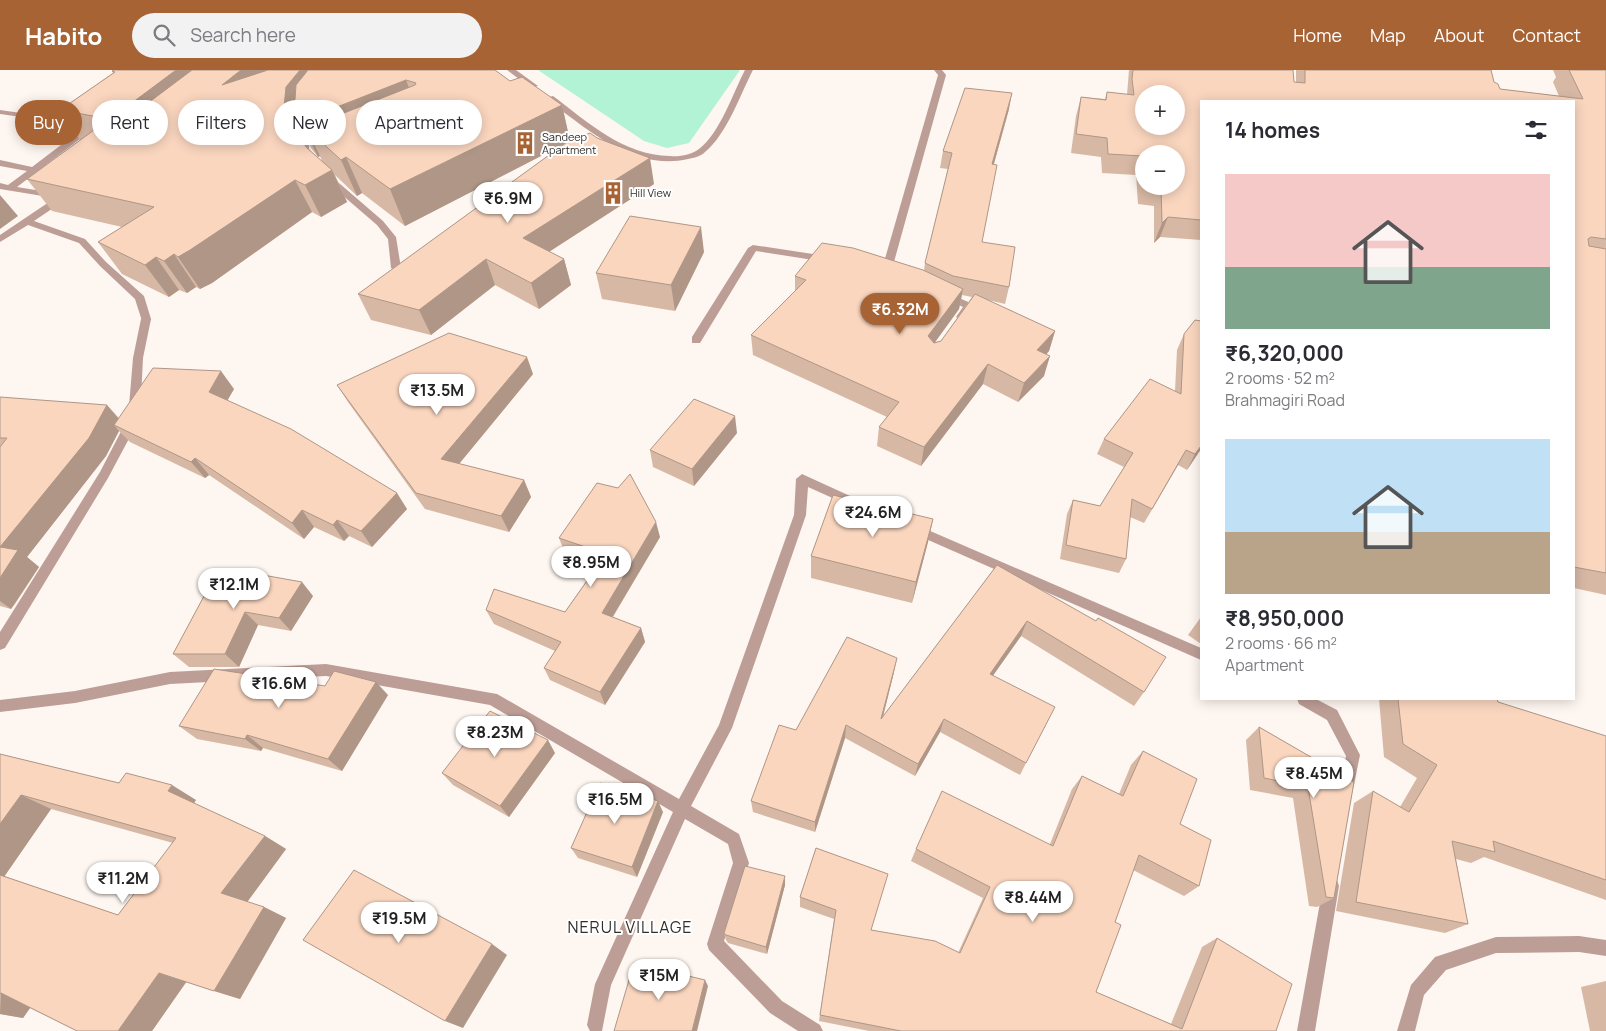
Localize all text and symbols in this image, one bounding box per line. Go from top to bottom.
search box [132,13,482,58]
text: Habito [25,19,102,52]
icon: search [150,21,178,49]
text: Search here [190,22,296,48]
text: Home [1293,23,1342,47]
text: Map [1370,23,1406,47]
text: About [1434,23,1484,47]
text: Contact [1512,23,1581,47]
map controls [1135,85,1185,195]
button: + [1135,85,1185,135]
chip: Buy [15,100,82,145]
chip: Rent [92,100,168,145]
chip: Filters [178,100,264,145]
chip: New [274,100,346,145]
chip: Apartment [356,100,482,145]
text: 14 homes [1225,116,1320,144]
icon: filters [1522,116,1550,144]
place label: Sandeep Apartment [542,129,596,157]
building icon: Sandeep Apartment [512,130,538,156]
button: − [1135,145,1185,195]
building icon: Hill View [600,180,626,206]
pin: ₹6.9M [473,182,543,224]
place label: Hill View [630,185,672,200]
text: ₹6.9M [484,187,532,209]
icon: home [1343,207,1433,297]
pin: ₹6.32M [859,292,941,335]
text: ₹6.32M [871,298,929,320]
text: ₹6,320,000 [1225,339,1344,367]
text: 2 rooms · 52 m² [1225,367,1335,389]
pin: ₹13.5M [396,374,478,416]
text: ₹13.5M [410,379,464,401]
text: Brahmagiri Road [1225,389,1345,411]
icon: home [1343,472,1433,562]
pin: ₹24.6M [832,496,914,538]
text: ₹24.6M [845,501,902,523]
pin: ₹8.95M [550,546,632,588]
text: ₹8.95M [562,551,620,573]
pin: ₹12.1M [193,568,275,610]
text: ₹12.1M [209,573,259,595]
text: ₹8,950,000 [1225,604,1344,632]
text: 2 rooms · 66 m² [1225,632,1337,654]
text: Apartment [1225,654,1304,676]
pin: ₹16.6M [238,666,320,709]
text: ₹16.6M [251,672,307,694]
pin: ₹8.23M [454,716,536,758]
text: ₹8.23M [466,721,524,743]
pin: ₹8.45M [1273,756,1355,799]
text: ₹8.45M [1285,762,1343,784]
pin: ₹16.5M [574,782,656,825]
text: ₹16.5M [588,788,642,810]
pin: ₹11.2M [82,862,164,904]
text: ₹11.2M [97,867,149,889]
pin: ₹8.44M [992,880,1074,923]
text: ₹8.44M [1004,886,1062,908]
pin: ₹19.5M [358,902,440,944]
text: ₹19.5M [372,907,426,929]
district label: NERUL VILLAGE [568,916,692,938]
pin: ₹15M [629,958,689,1001]
text: ₹15M [639,964,679,986]

